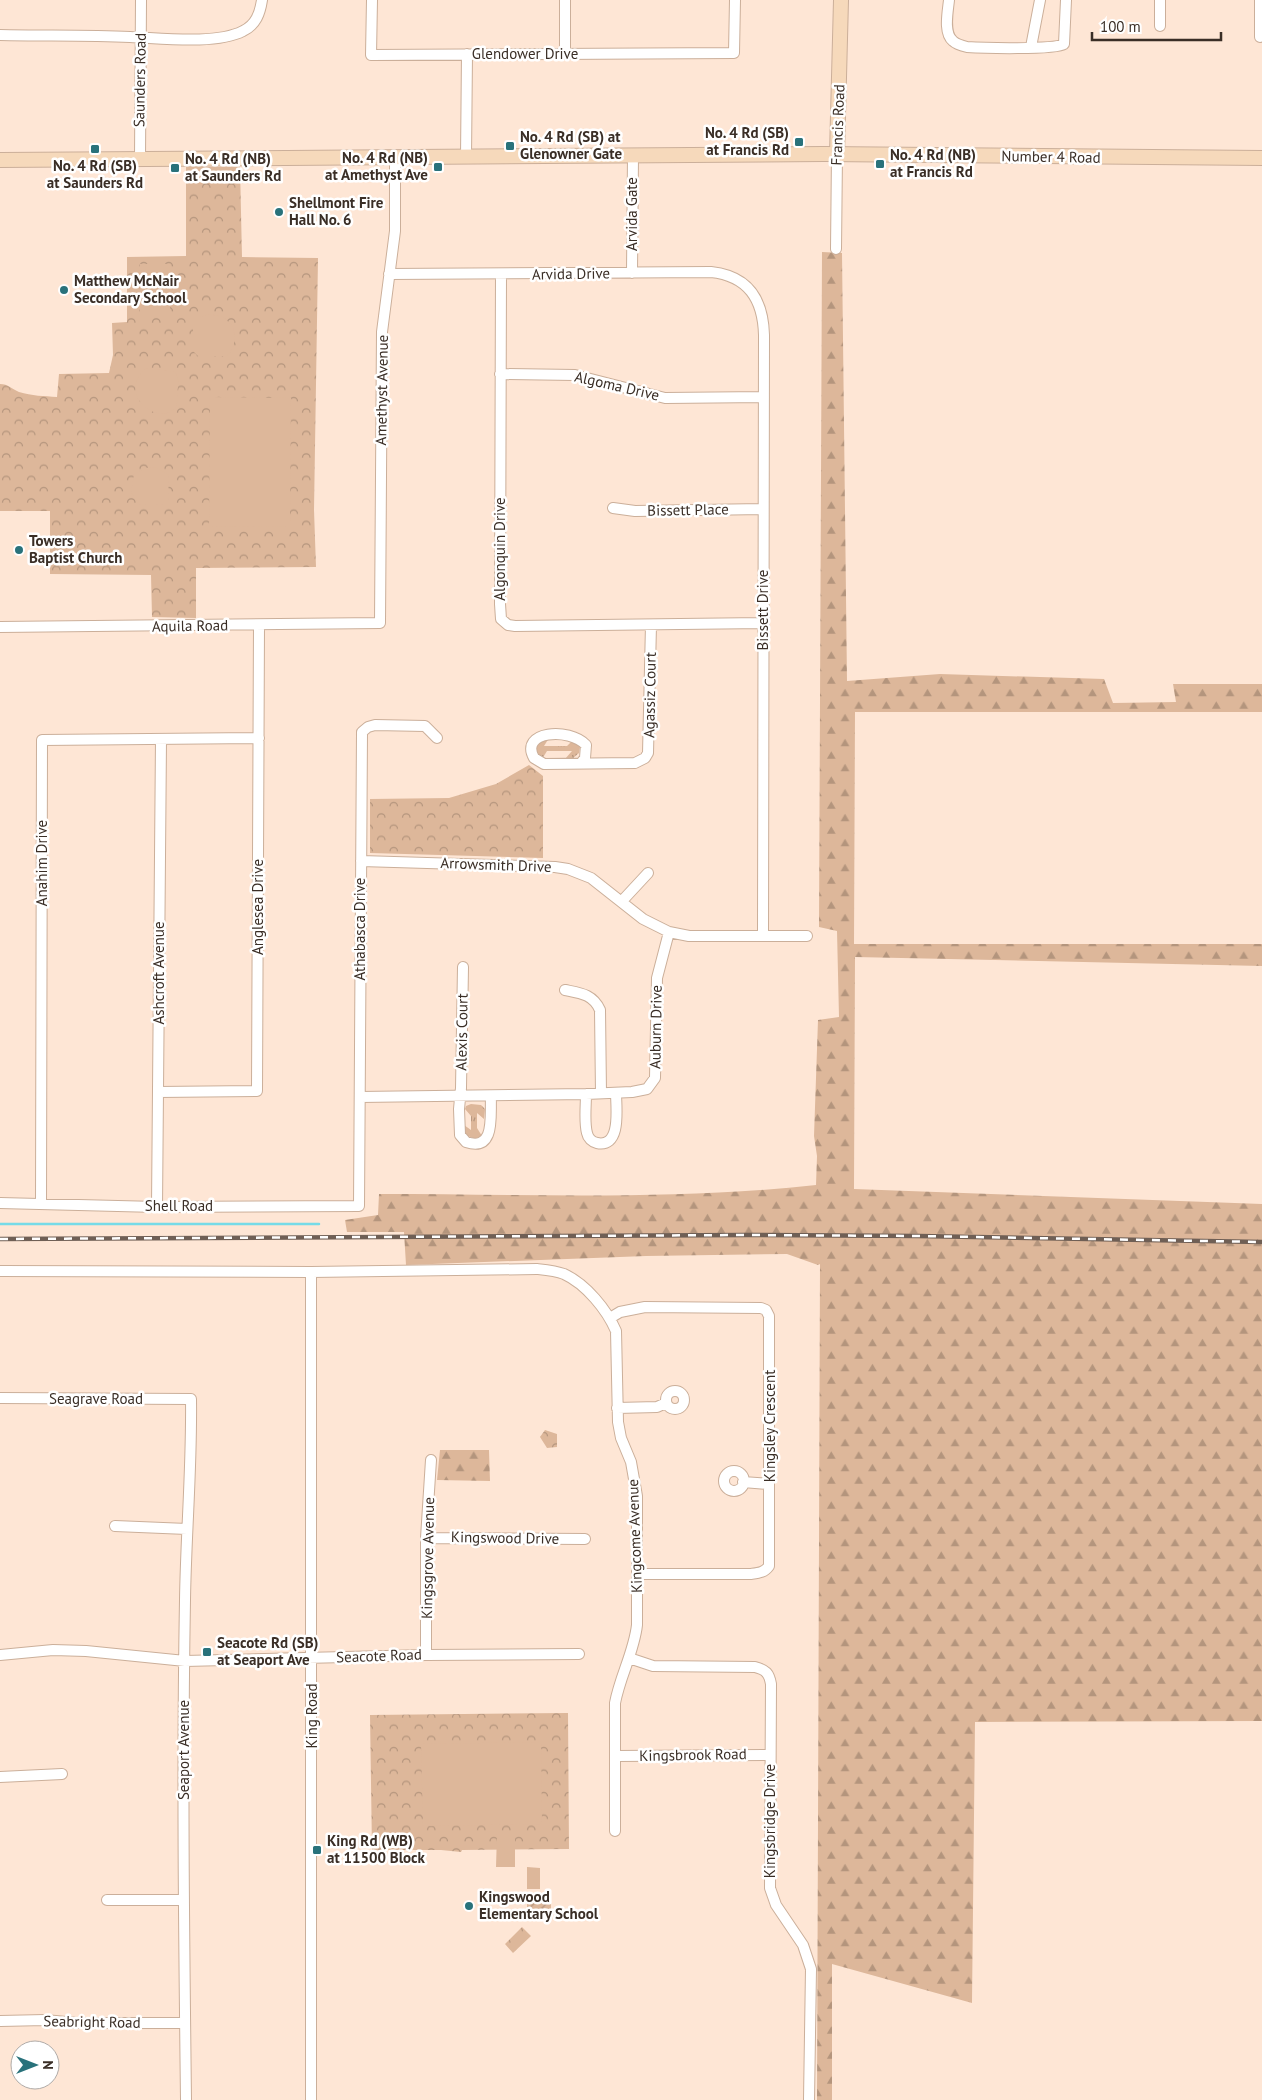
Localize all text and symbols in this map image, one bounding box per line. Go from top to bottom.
scale bar [1092,10,1221,42]
text: 100 m [1100,17,1141,36]
street label: Saunders Road [129,33,150,127]
street label: Glendower Drive [472,44,578,63]
street label: Francis Road [827,84,848,166]
place label: No. 4 Rd (SB) at Francis Rd [705,123,789,159]
place label: No. 4 Rd (SB) at Glenowner Gate [520,127,622,163]
marker: No. 4 Rd (SB) at Francis Rd [793,136,805,148]
marker: No. 4 Rd (SB) at Glenowner Gate [504,140,516,152]
marker: No. 4 Rd (SB) at Saunders Rd [89,143,101,155]
place label: No. 4 Rd (NB) at Francis Rd [890,145,976,181]
street label: Number 4 Road [1001,146,1101,167]
place label: No. 4 Rd (NB) at Amethyst Ave [325,148,428,184]
place label: No. 4 Rd (NB) at Saunders Rd [185,149,281,185]
place label: No. 4 Rd (SB) at Saunders Rd [47,156,143,192]
marker: No. 4 Rd (NB) at Francis Rd [874,158,886,170]
marker: No. 4 Rd (NB) at Amethyst Ave [432,161,444,173]
marker: No. 4 Rd (NB) at Saunders Rd [169,162,181,174]
street label: Arvida Gate [622,177,641,251]
place label: Shellmont Fire Hall No. 6 [289,193,384,229]
marker: Shellmont Fire Hall No. 6 [273,206,285,218]
street label: Arvida Drive [532,263,610,284]
place label: Matthew McNair Secondary School [74,271,187,307]
marker: Matthew McNair Secondary School [58,284,70,296]
street label: Amethyst Avenue [371,335,392,445]
street label: Algoma Drive [573,367,661,404]
street label: Algonquin Drive [490,497,509,601]
street label: Bissett Place [647,499,729,520]
place label: Towers Baptist Church [29,531,122,567]
marker: Towers Baptist Church [13,544,25,556]
street label: Bissett Drive [753,570,772,650]
street label: Aquila Road [152,615,228,636]
street label: Agassiz Court [639,652,660,738]
street label: Anahim Drive [32,820,51,906]
street label: Arrowsmith Drive [440,853,552,876]
street label: Anglesea Drive [248,859,267,955]
street label: Athabasca Drive [350,878,369,980]
street label: Ashcroft Avenue [149,921,168,1025]
street label: Auburn Drive [645,985,666,1069]
street label: Alexis Court [451,993,472,1071]
street label: Shell Road [145,1196,213,1215]
street label: Kingsley Crescent [760,1370,779,1482]
street label: Seagrave Road [49,1389,143,1408]
street label: Kingcome Avenue [623,1479,646,1593]
street label: Kingsgrove Avenue [417,1497,438,1619]
street label: Kingswood Drive [451,1527,559,1548]
place label: Seacote Rd (SB) at Seaport Ave [217,1633,318,1669]
street label: Seacote Road [336,1645,422,1666]
marker: Seacote Rd (SB) at Seaport Ave [201,1646,213,1658]
street label: King Road [302,1683,321,1749]
street label: Seaport Avenue [174,1700,193,1800]
street label: Kingsbrook Road [639,1744,747,1765]
street label: Kingsbridge Drive [760,1764,779,1878]
place label: King Rd (WB) at 11500 Block [327,1831,426,1867]
marker: King Rd (WB) at 11500 Block [311,1844,323,1856]
place label: Kingswood Elementary School [479,1887,599,1923]
marker: Kingswood Elementary School [463,1900,475,1912]
street label: Seabright Road [43,2011,141,2032]
north arrow [10,2040,60,2090]
text: N [39,2060,57,2070]

